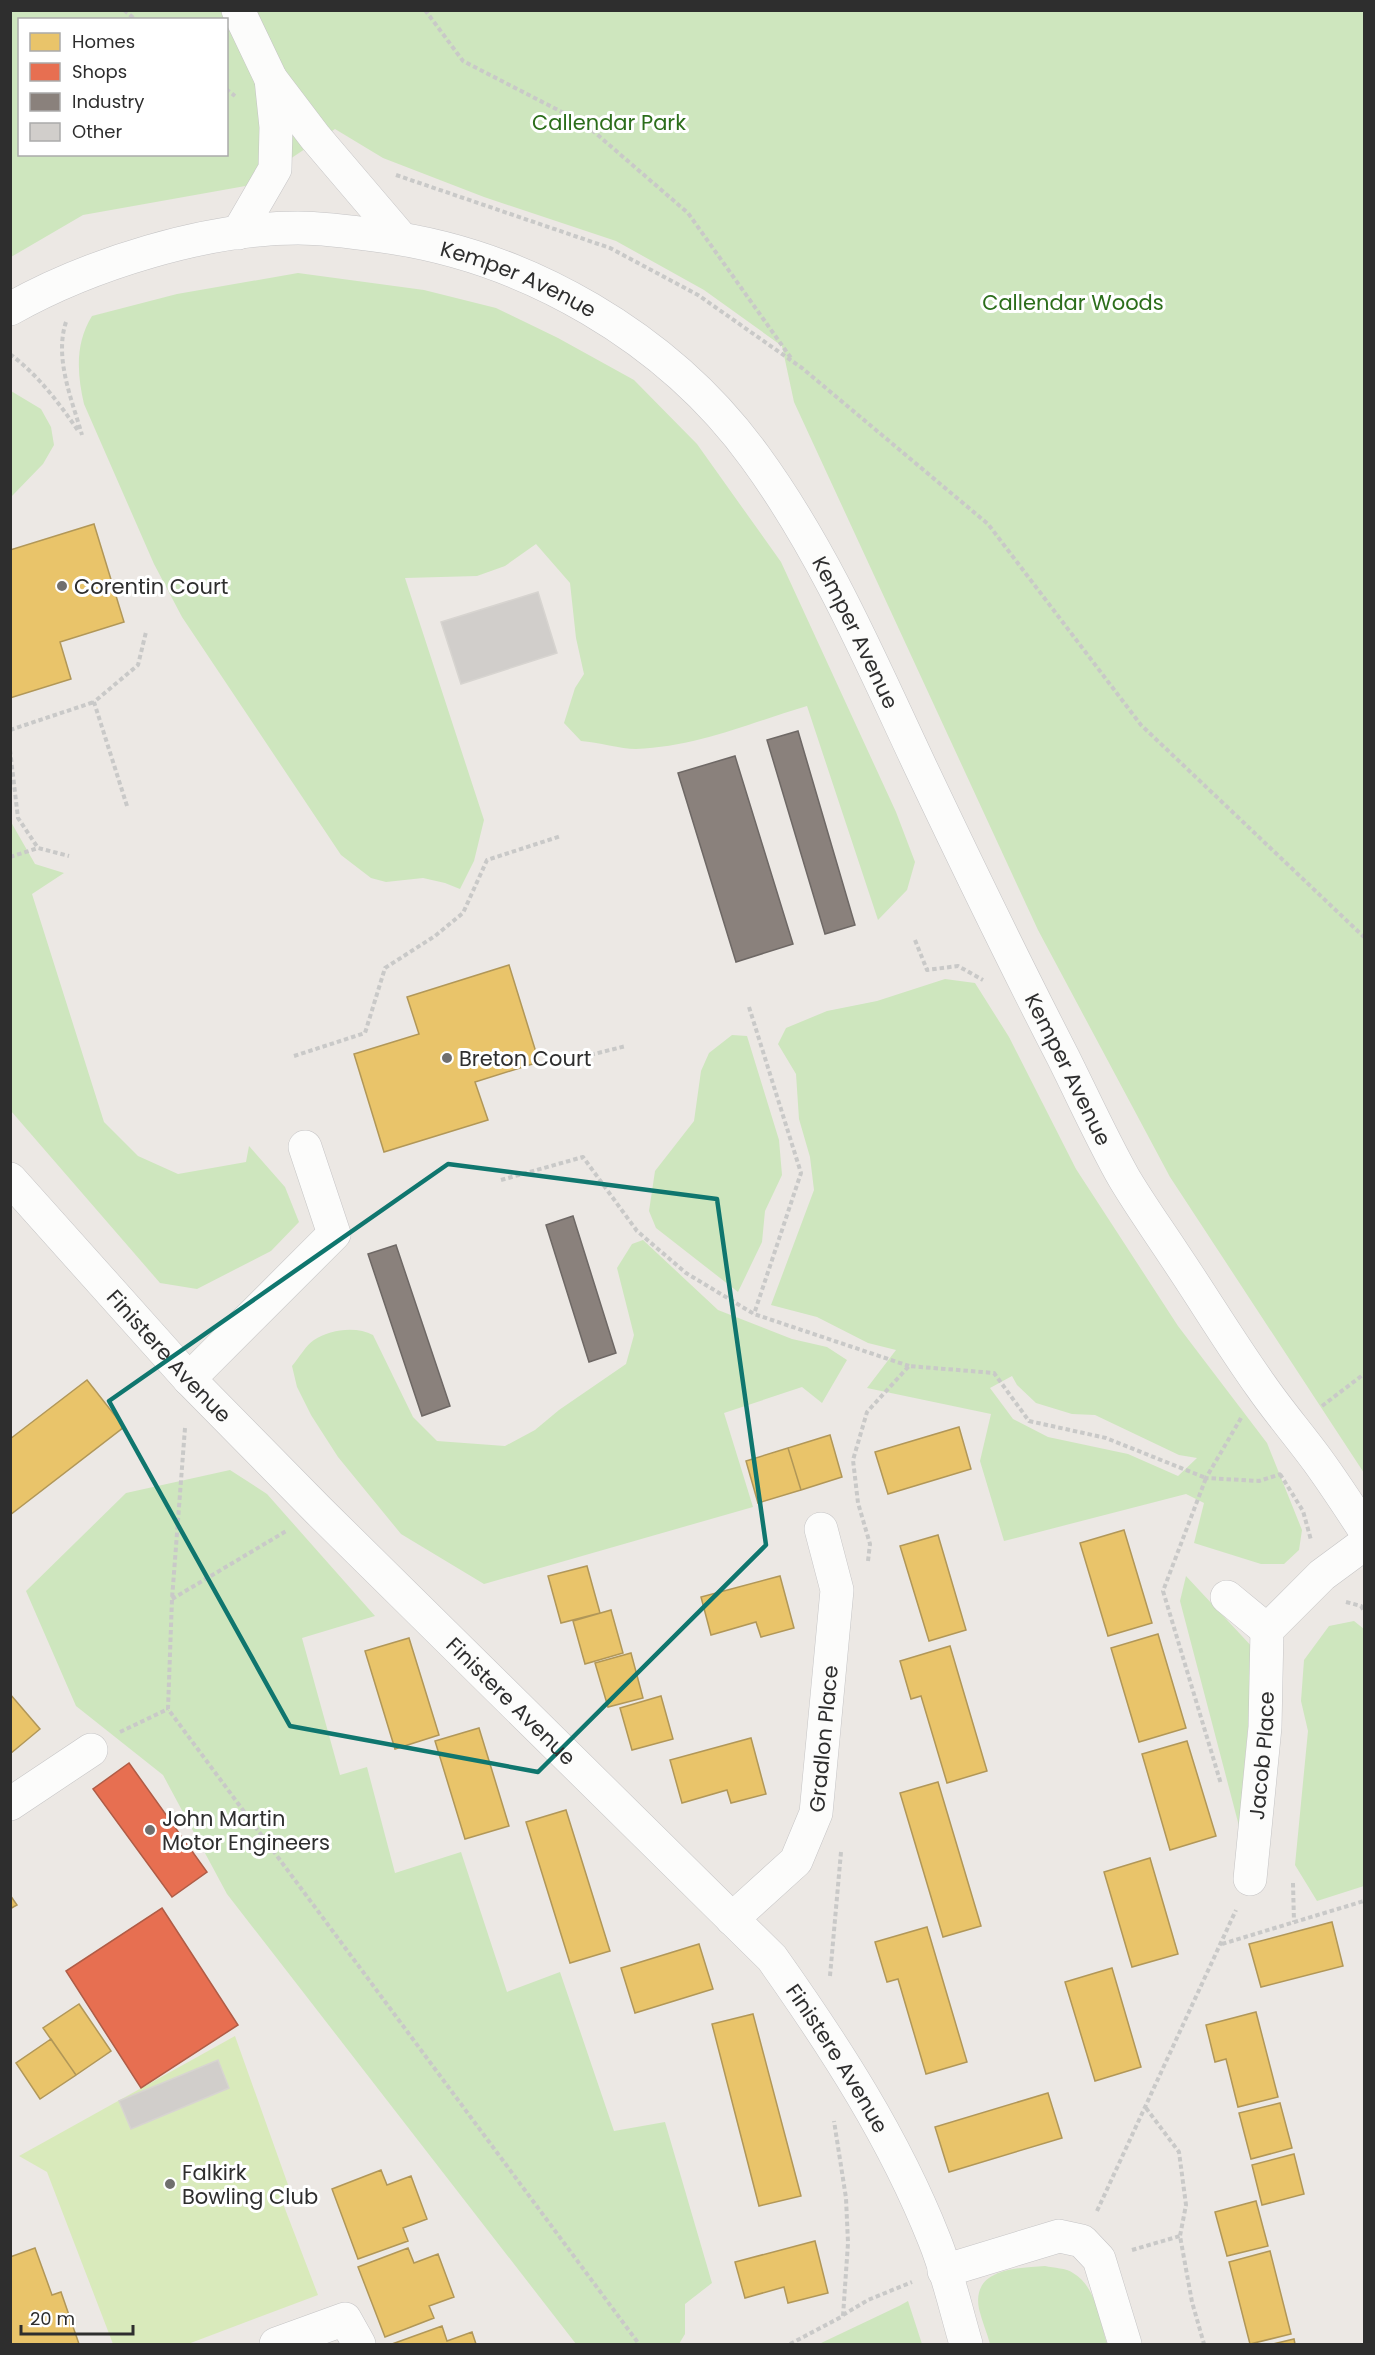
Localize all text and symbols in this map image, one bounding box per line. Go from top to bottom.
legend [18,18,228,156]
text: Homes [72,29,135,54]
text: Shops [72,59,127,84]
text: Industry [72,89,144,114]
park label: Callendar Park [532,108,686,137]
text: Other [72,119,122,144]
street label: Kemper Avenue [437,233,602,324]
park label: Callendar Woods [982,288,1164,317]
street label: Kemper Avenue [806,551,906,713]
place label: Corentin Court [74,572,228,601]
marker: Corentin Court [55,579,69,593]
street label: Kemper Avenue [1018,988,1119,1150]
place label: Breton Court [459,1044,591,1073]
marker: Breton Court [440,1051,454,1065]
street label: Finistere Avenue [101,1283,238,1429]
street label: Finistere Avenue [440,1630,583,1771]
street label: Gradlon Place [802,1664,844,1814]
street label: Jacob Place [1241,1691,1280,1821]
place label: John Martin Motor Engineers [162,1804,330,1857]
marker: John Martin Motor Engineers [143,1823,157,1837]
street label: Finistere Avenue [780,1978,896,2138]
place label: Falkirk Bowling Club [182,2158,318,2211]
marker: Falkirk Bowling Club [163,2177,177,2191]
scale bar [21,2298,134,2336]
text: 20 m [30,2306,75,2331]

